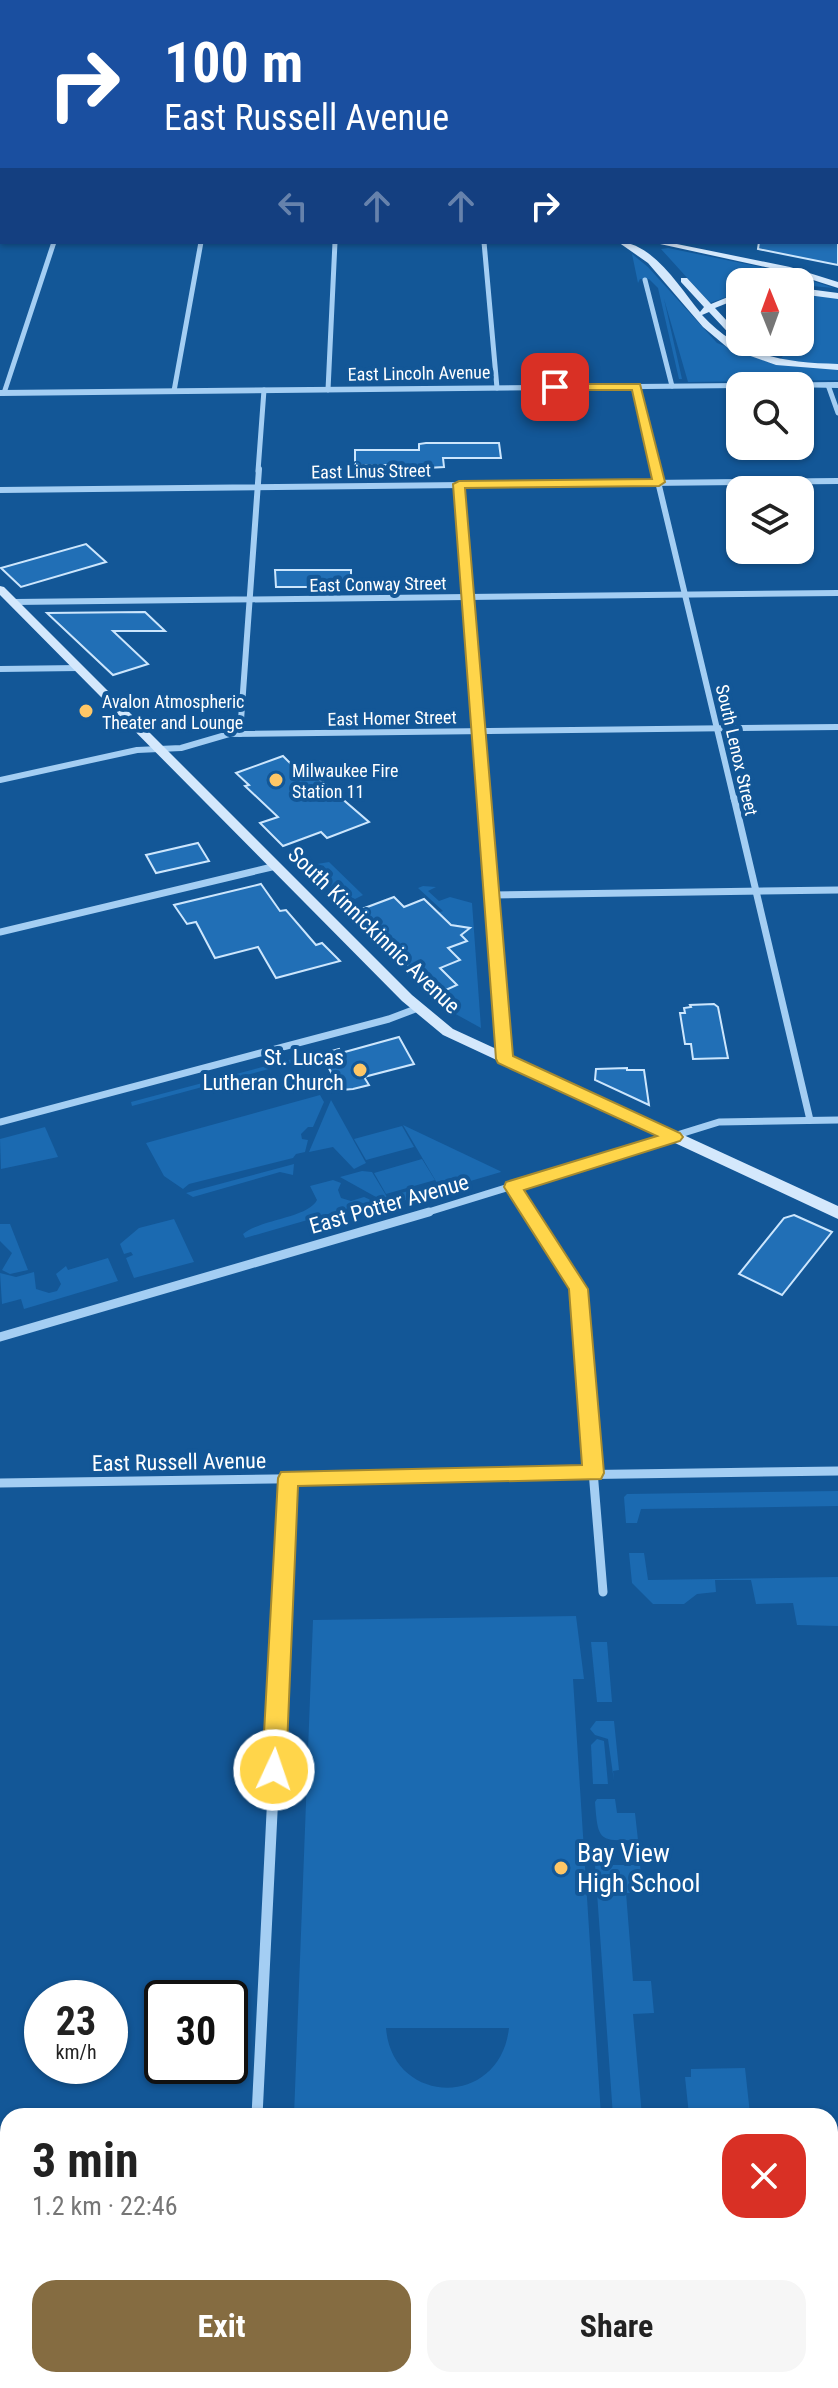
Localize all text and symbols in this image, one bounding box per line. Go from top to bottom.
text: 100 m [164,30,303,96]
icon: right [32,32,136,136]
text: East Russell Avenue [164,97,449,139]
icon: left [271,184,315,228]
icon: ahead [355,184,399,228]
icon: ahead [439,184,483,228]
icon: right [523,184,567,228]
north arrow [726,268,814,356]
map controls [726,268,814,564]
pin [521,353,589,421]
street label: East Lincoln Avenue [347,361,491,385]
icon: arrive [533,365,577,409]
button: search [726,372,814,460]
street label: East Linus Street [311,459,431,483]
button: layers [726,476,814,564]
street label: East Conway Street [309,572,447,596]
street label: South Lenox Street [712,682,762,818]
place label: Avalon Atmospheric Theater and Lounge [102,691,244,733]
marker: Avalon Atmospheric Theater and Lounge [77,702,95,720]
street label: East Homer Street [327,706,457,730]
place label: Milwaukee Fire Station 11 [292,760,398,802]
marker: Milwaukee Fire Station 11 [267,771,285,789]
street label: South Kinnickinnic Avenue [283,842,465,1018]
place label: St. Lucas Lutheran Church [202,1045,344,1095]
marker: St. Lucas Lutheran Church [351,1061,369,1079]
street label: East Potter Avenue [306,1169,472,1239]
street label: East Russell Avenue [92,1448,266,1476]
position arrow [232,1728,316,1812]
place label: Bay View High School [577,1838,701,1898]
marker: Bay View High School [552,1859,570,1877]
speed limit sign: 30 [144,1980,248,2084]
text: 23 [56,1998,96,2045]
text: km/h [55,2040,97,2064]
text: 3 min [32,2132,139,2189]
button: close [722,2134,806,2218]
text: 1.2 km · 22:46 [32,2191,177,2221]
button: Exit [32,2280,411,2372]
button: Share [427,2280,806,2372]

